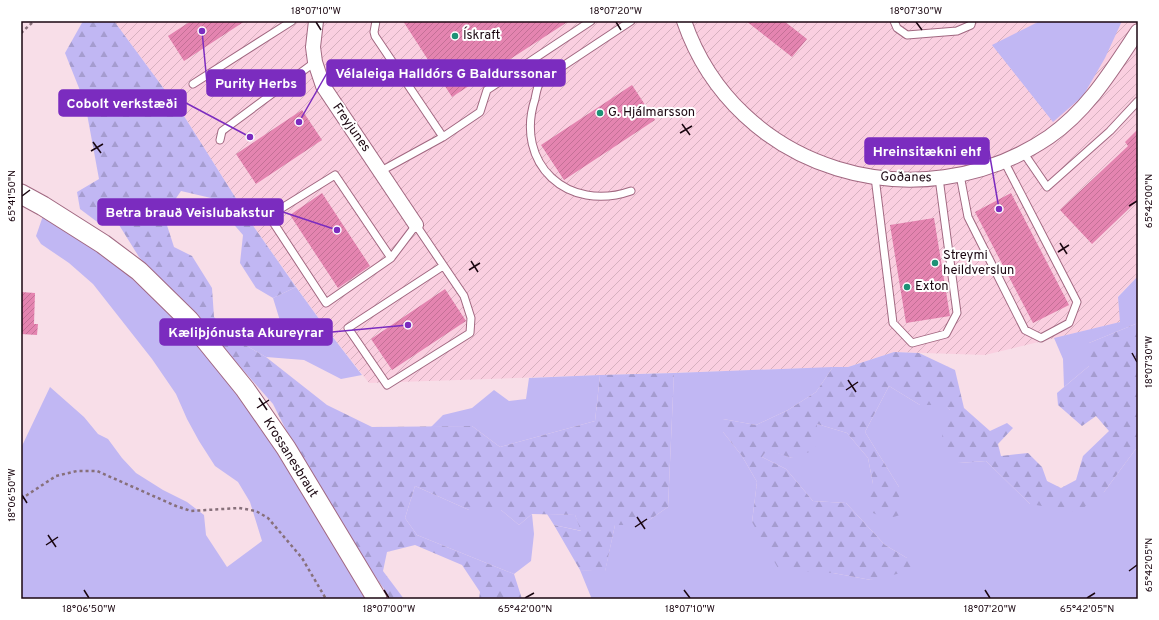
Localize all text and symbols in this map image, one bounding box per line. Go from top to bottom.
text: 18°07'10"W [291,5,341,18]
text: 18°07'20"W [590,5,642,18]
text: 18°07'30"W [890,5,942,18]
place label: Ískraft [463,26,501,44]
marker: Ískraft [450,31,460,41]
callout: Vélaleiga Halldórs G Baldurssonar [327,60,565,86]
text: Vélaleiga Halldórs G Baldurssonar [335,66,557,83]
callout: Purity Herbs [207,70,305,96]
text: Purity Herbs [215,76,297,93]
callout: Cobolt verkstæði [59,90,186,116]
text: Cobolt verkstæði [67,96,177,113]
street label: Freyjunes [328,101,374,155]
place label: G. Hjálmarsson [608,105,695,121]
marker: G. Hjálmarsson [595,108,605,118]
callout: Hreinsitækni ehf [865,138,989,164]
text: Hreinsitækni ehf [873,144,981,161]
text: 65°41'50"N [6,170,19,222]
street label: Goðanes [880,170,932,186]
text: 65°42'00"N [1143,174,1156,228]
callout: Betra brauð Veislubakstur [98,199,283,225]
text: Betra brauð Veislubakstur [105,205,275,222]
place label: Streymi heildverslun [943,248,1014,279]
marker: Streymi heildverslun [930,258,940,268]
place label: Exton [915,279,949,295]
marker: Exton [902,282,912,292]
callout: Kæliþjónusta Akureyrar [160,319,332,345]
text: Kæliþjónusta Akureyrar [168,325,324,342]
text: 18°07'30"W [1143,336,1156,388]
street label: Krossanesbraut [259,415,321,501]
text: 18°06'50"W [6,468,19,522]
text: 65°42'05"N [1143,538,1156,592]
text: 18°06'50"W [62,603,116,616]
text: 18°07'00"W [363,603,415,616]
text: 65°42'00"N [498,603,552,616]
text: 18°07'10"W [665,603,715,616]
text: 18°07'20"W [964,603,1016,616]
text: 65°42'05"N [1060,603,1114,616]

